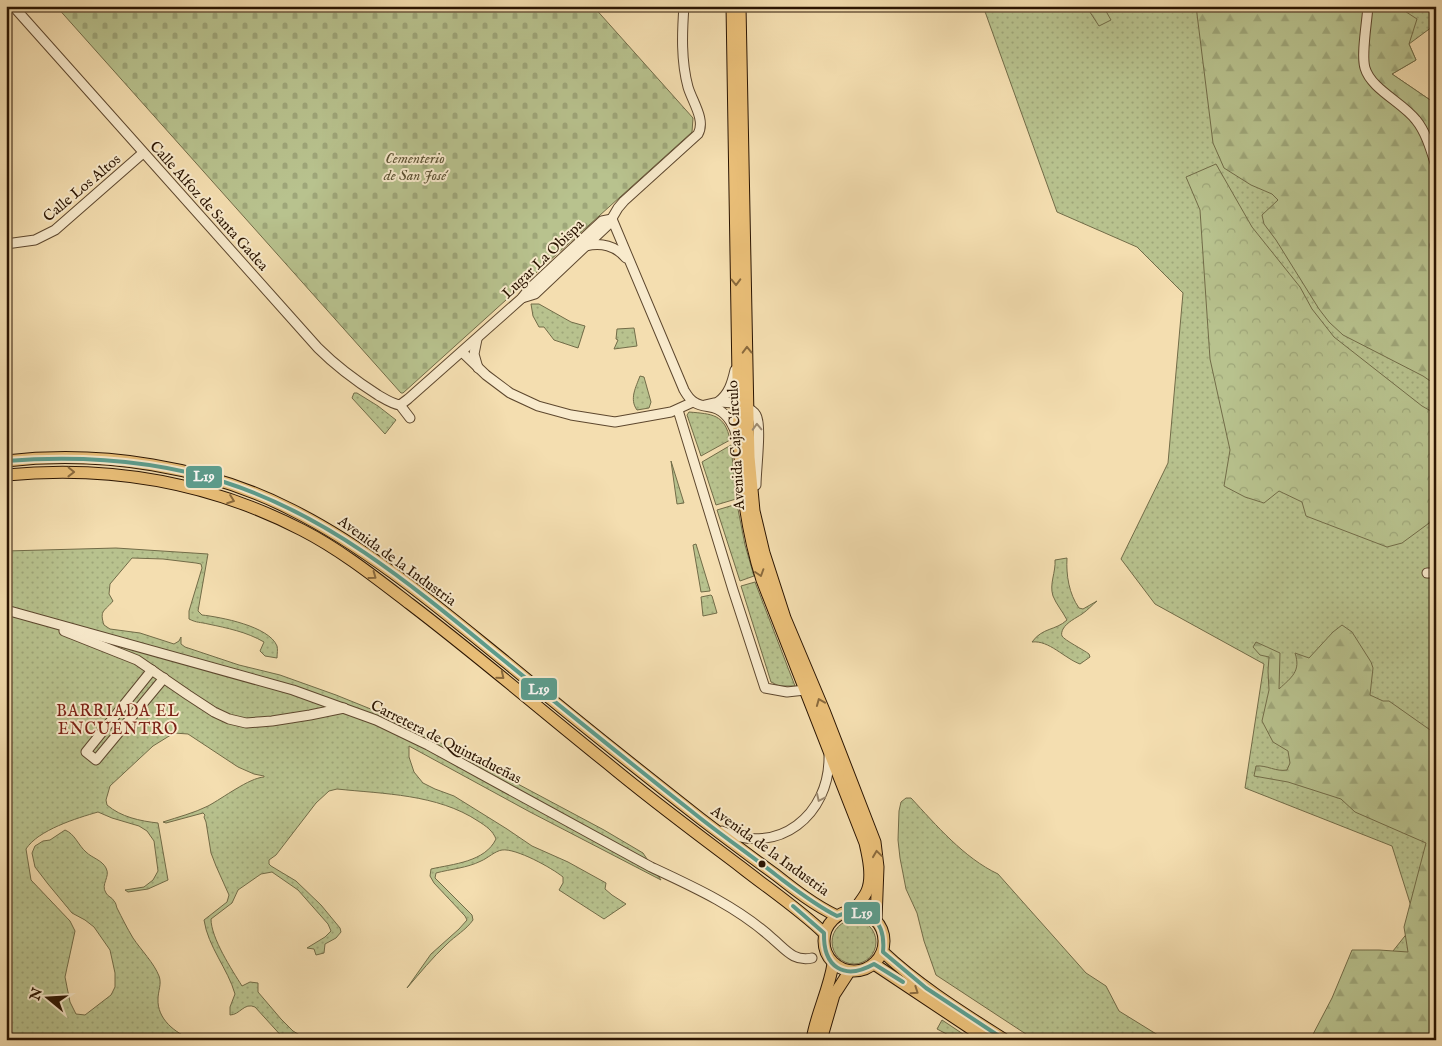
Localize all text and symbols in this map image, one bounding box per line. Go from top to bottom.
street label: Calle Alfoz de Santa Gadea [146,137,273,275]
park label: Cementerio de San José [383,149,449,185]
street label: Calle Los Altos [39,150,125,226]
street label: Lugar La Obispa [498,215,588,303]
one-way arrow [731,279,741,287]
one-way arrow [742,346,752,354]
street label: Avenida Caja Círculo [723,380,749,511]
one-way arrow [752,423,763,431]
line badge: L19 [185,465,223,489]
one-way arrow [68,467,76,477]
text: L19 [193,468,215,486]
one-way arrow [226,494,234,504]
street label: Avenida de la Industria [333,511,460,611]
one-way arrow [754,569,764,577]
one-way arrow [367,570,377,579]
one-way arrow [495,671,504,679]
line badge: L19 [520,677,558,701]
text: L19 [528,681,550,699]
street label: Carretera de Quintadueñas [367,696,525,788]
one-way arrow [816,698,827,707]
district label: BARRIADA EL ENCUENTRO [56,702,180,740]
one-way arrow [815,793,826,802]
street label: Avenida de la Industria [706,801,833,901]
one-way arrow [872,850,883,858]
unlabelled marker [757,859,767,869]
line badge: L19 [843,901,881,925]
text: L19 [851,905,873,923]
north arrow [22,974,72,1024]
one-way arrow [909,985,919,994]
text: N [26,986,47,1004]

